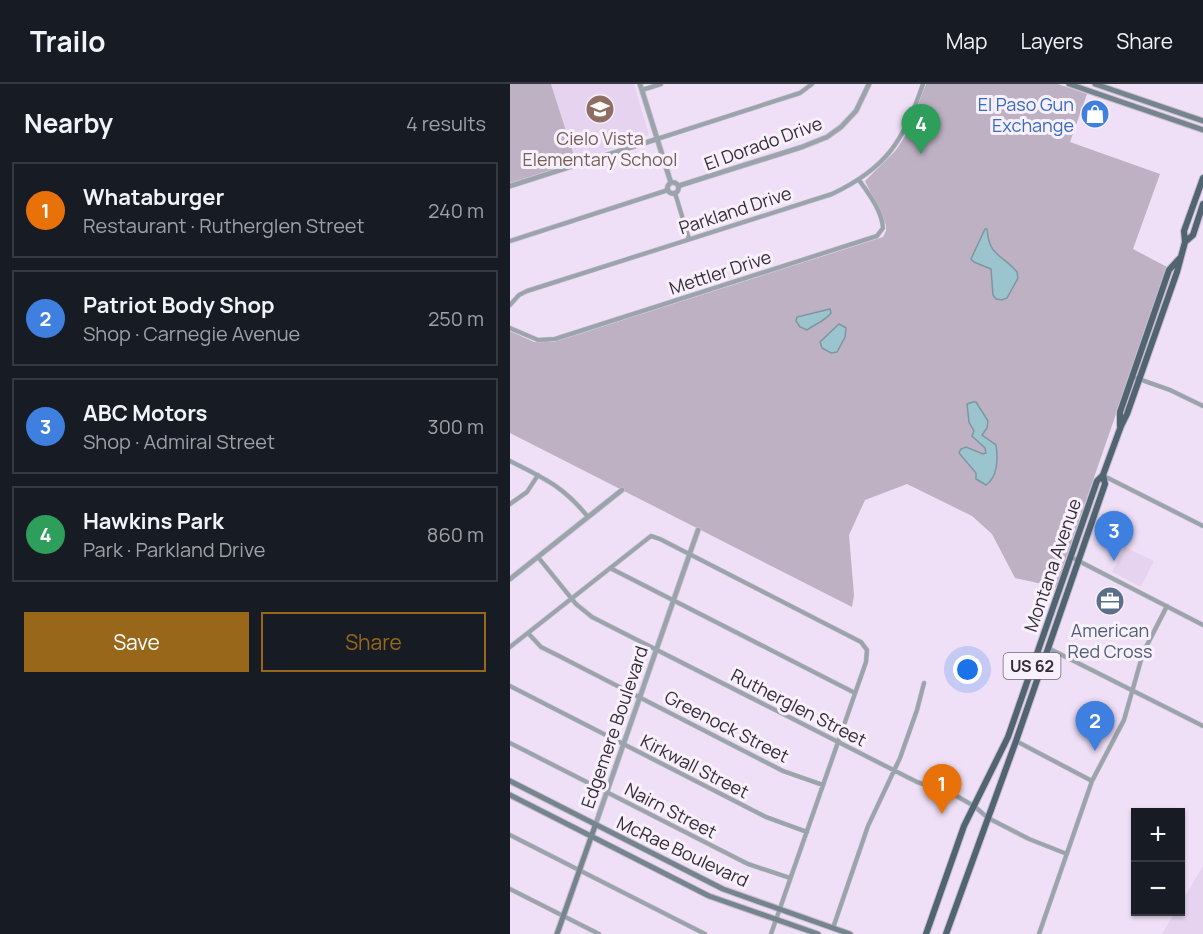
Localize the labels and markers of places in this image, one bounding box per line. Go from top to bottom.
place label: El Paso Gun Exchange [978,92,1074,137]
school or university icon: Cielo Vista Elementary School [584,93,616,125]
shop icon: El Paso Gun Exchange [1079,98,1111,130]
pin: 4 [902,104,940,154]
place label: Cielo Vista Elementary School [523,126,677,171]
pin: 3 [1094,512,1134,561]
office icon: American Red Cross [1094,585,1126,617]
place label: American Red Cross [1068,618,1152,663]
pin: 2 [1076,702,1114,751]
pin: 1 [922,764,962,814]

